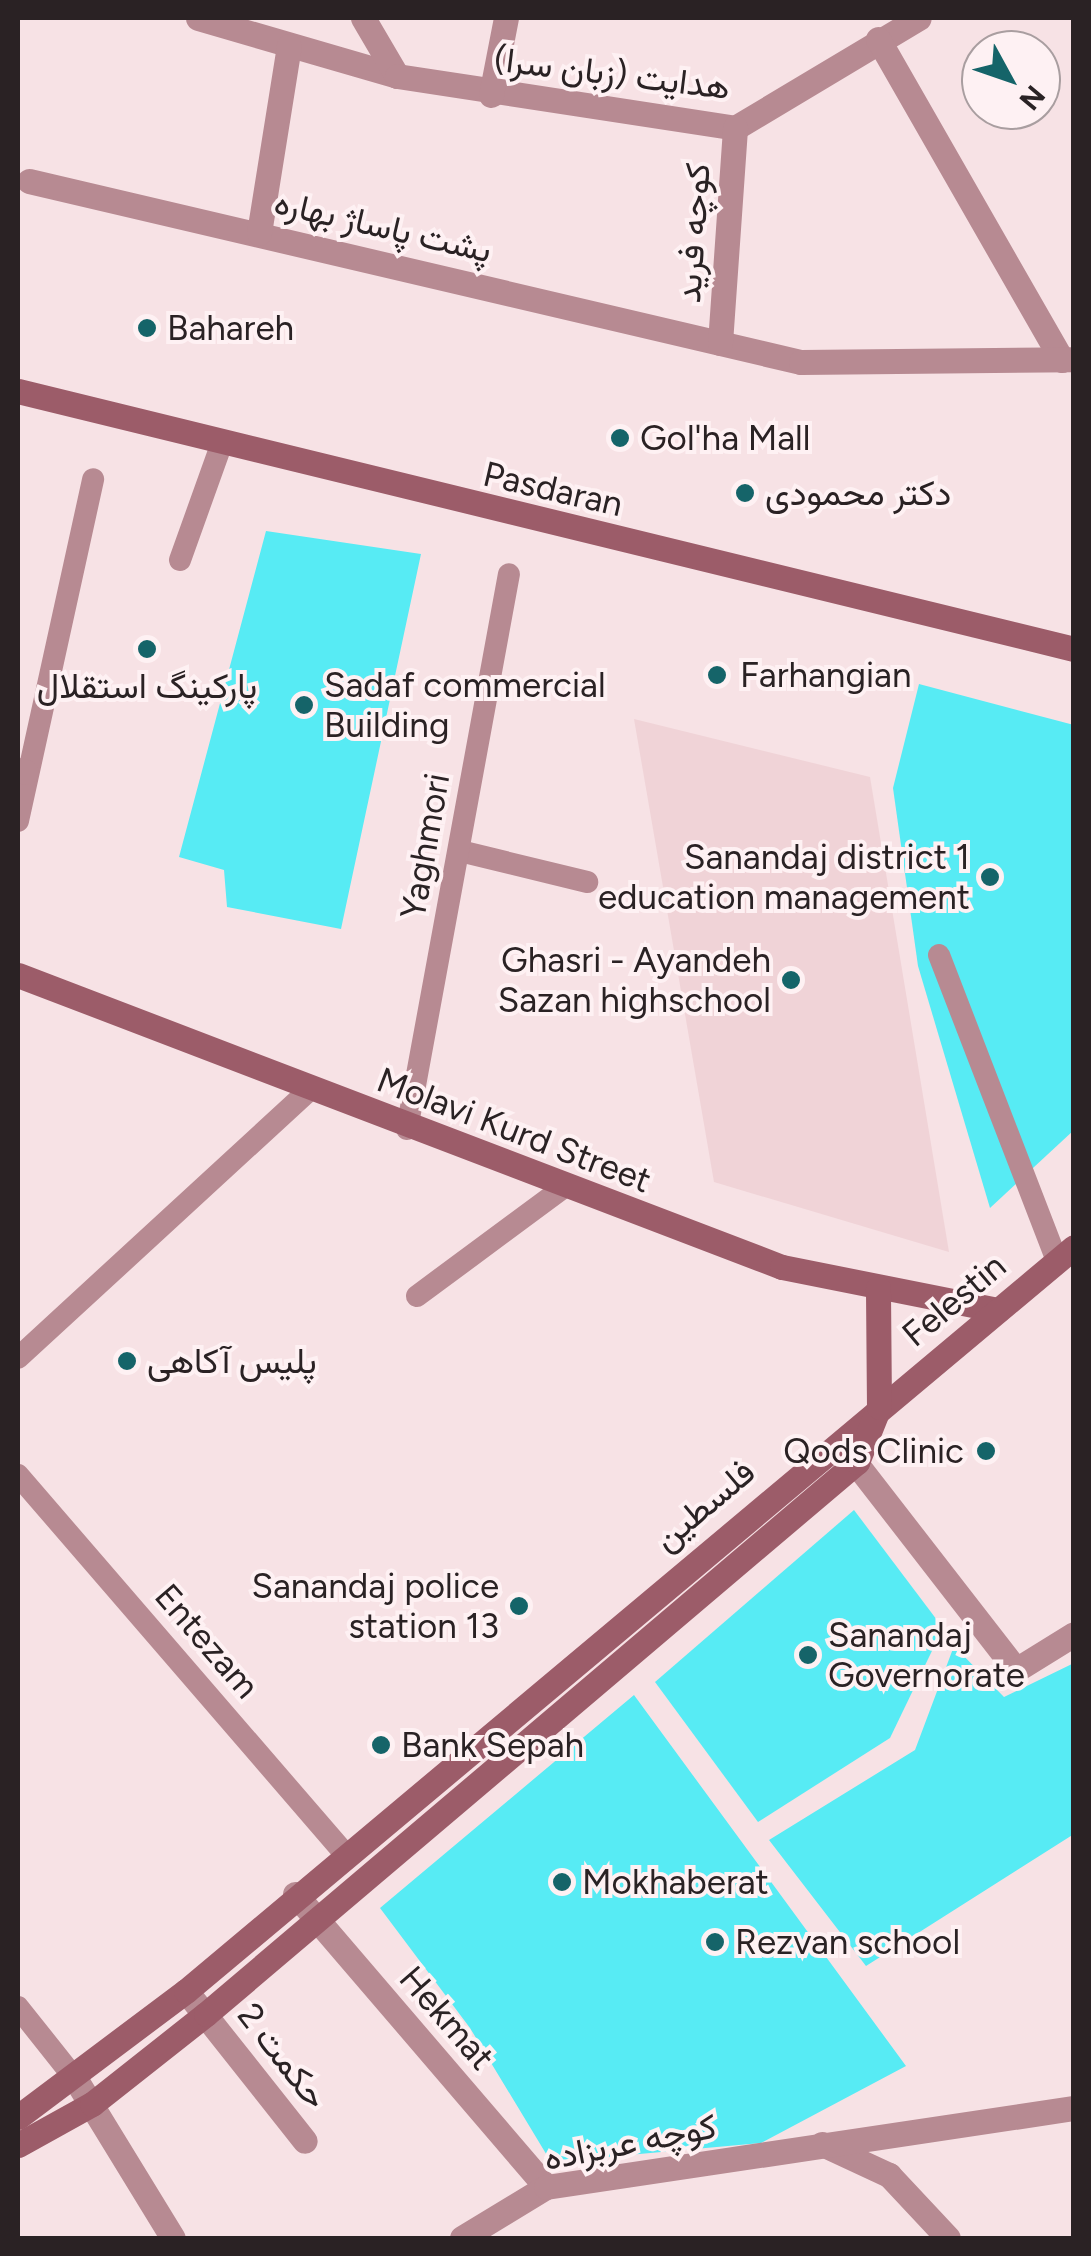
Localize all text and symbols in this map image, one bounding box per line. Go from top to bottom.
north arrow [961,30,1061,130]
street label: هدایت (زبان سرا) [492,38,732,108]
text: N [1012,79,1052,117]
street label: کوچه فرید [667,162,719,304]
street label: پشت پاساژ بهاره [270,181,496,271]
place label: Bahareh [167,307,294,349]
marker: Bahareh [136,317,158,339]
place label: Gol'ha Mall [640,417,810,459]
marker: Gol'ha Mall [609,427,631,449]
street label: Pasdaran [479,453,627,525]
place label: دکتر محمودی [765,472,951,514]
marker: دکتر محمودی [734,482,756,504]
marker: پارکینگ استقلال [136,638,158,660]
place label: Farhangian [740,654,911,696]
marker: Farhangian [704,662,730,688]
place label: Sadaf commercial Building [324,664,606,746]
place label: پارکینگ استقلال [37,665,257,707]
marker: Sadaf commercial Building [293,694,315,716]
street label: Yaghmori [392,770,458,922]
place label: Sanandaj district 1 education management [598,836,970,918]
marker: Sanandaj district 1 education management [979,866,1001,888]
place label: Ghasri - Ayandeh Sazan highschool [498,939,771,1021]
marker: Ghasri - Ayandeh Sazan highschool [780,969,802,991]
street label: Molavi Kurd Street [371,1058,657,1202]
street label: Felestin [894,1245,1014,1355]
place label: پلیس آکاهی [147,1340,317,1382]
marker: پلیس آکاهی [116,1350,138,1372]
place label: Qods Clinic [783,1430,964,1472]
marker: Qods Clinic [973,1438,999,1464]
street label: فلسطین [645,1451,763,1559]
place label: Sanandaj police station 13 [251,1565,499,1647]
street label: Entezam [146,1575,268,1707]
marker: Sanandaj police station 13 [508,1595,530,1617]
place label: Sanandaj Governorate [828,1614,1025,1696]
marker: Sanandaj Governorate [797,1644,819,1666]
place label: Bank Sepah [401,1724,584,1766]
marker: Bank Sepah [370,1734,392,1756]
place label: Mokhaberat [582,1861,769,1903]
marker: Mokhaberat [551,1871,573,1893]
place label: Rezvan school [735,1921,960,1963]
marker: Rezvan school [704,1931,726,1953]
street label: Hekmat [391,1958,503,2078]
street label: حکمت 2 [229,1995,337,2117]
street label: کوچه عربزاده [540,2105,720,2179]

